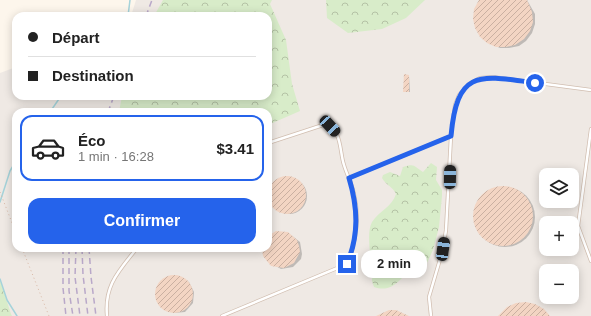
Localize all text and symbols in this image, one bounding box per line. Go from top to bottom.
text: Départ [52,29,100,46]
text: Destination [52,67,134,84]
route start [526,74,544,92]
car [317,113,343,139]
icon: car [30,130,66,166]
text: Éco [78,132,106,149]
text: $3.41 [216,140,254,157]
text: 1 min · 16:28 [78,149,154,164]
car [444,165,456,189]
map controls [539,168,579,304]
button: layers [539,168,579,208]
button: Confirmer [28,198,256,244]
button: + [539,216,579,256]
car [435,236,451,262]
callout: 2 min [361,250,427,278]
route end [338,255,356,273]
text: 2 min [377,256,411,271]
button: − [539,264,579,304]

